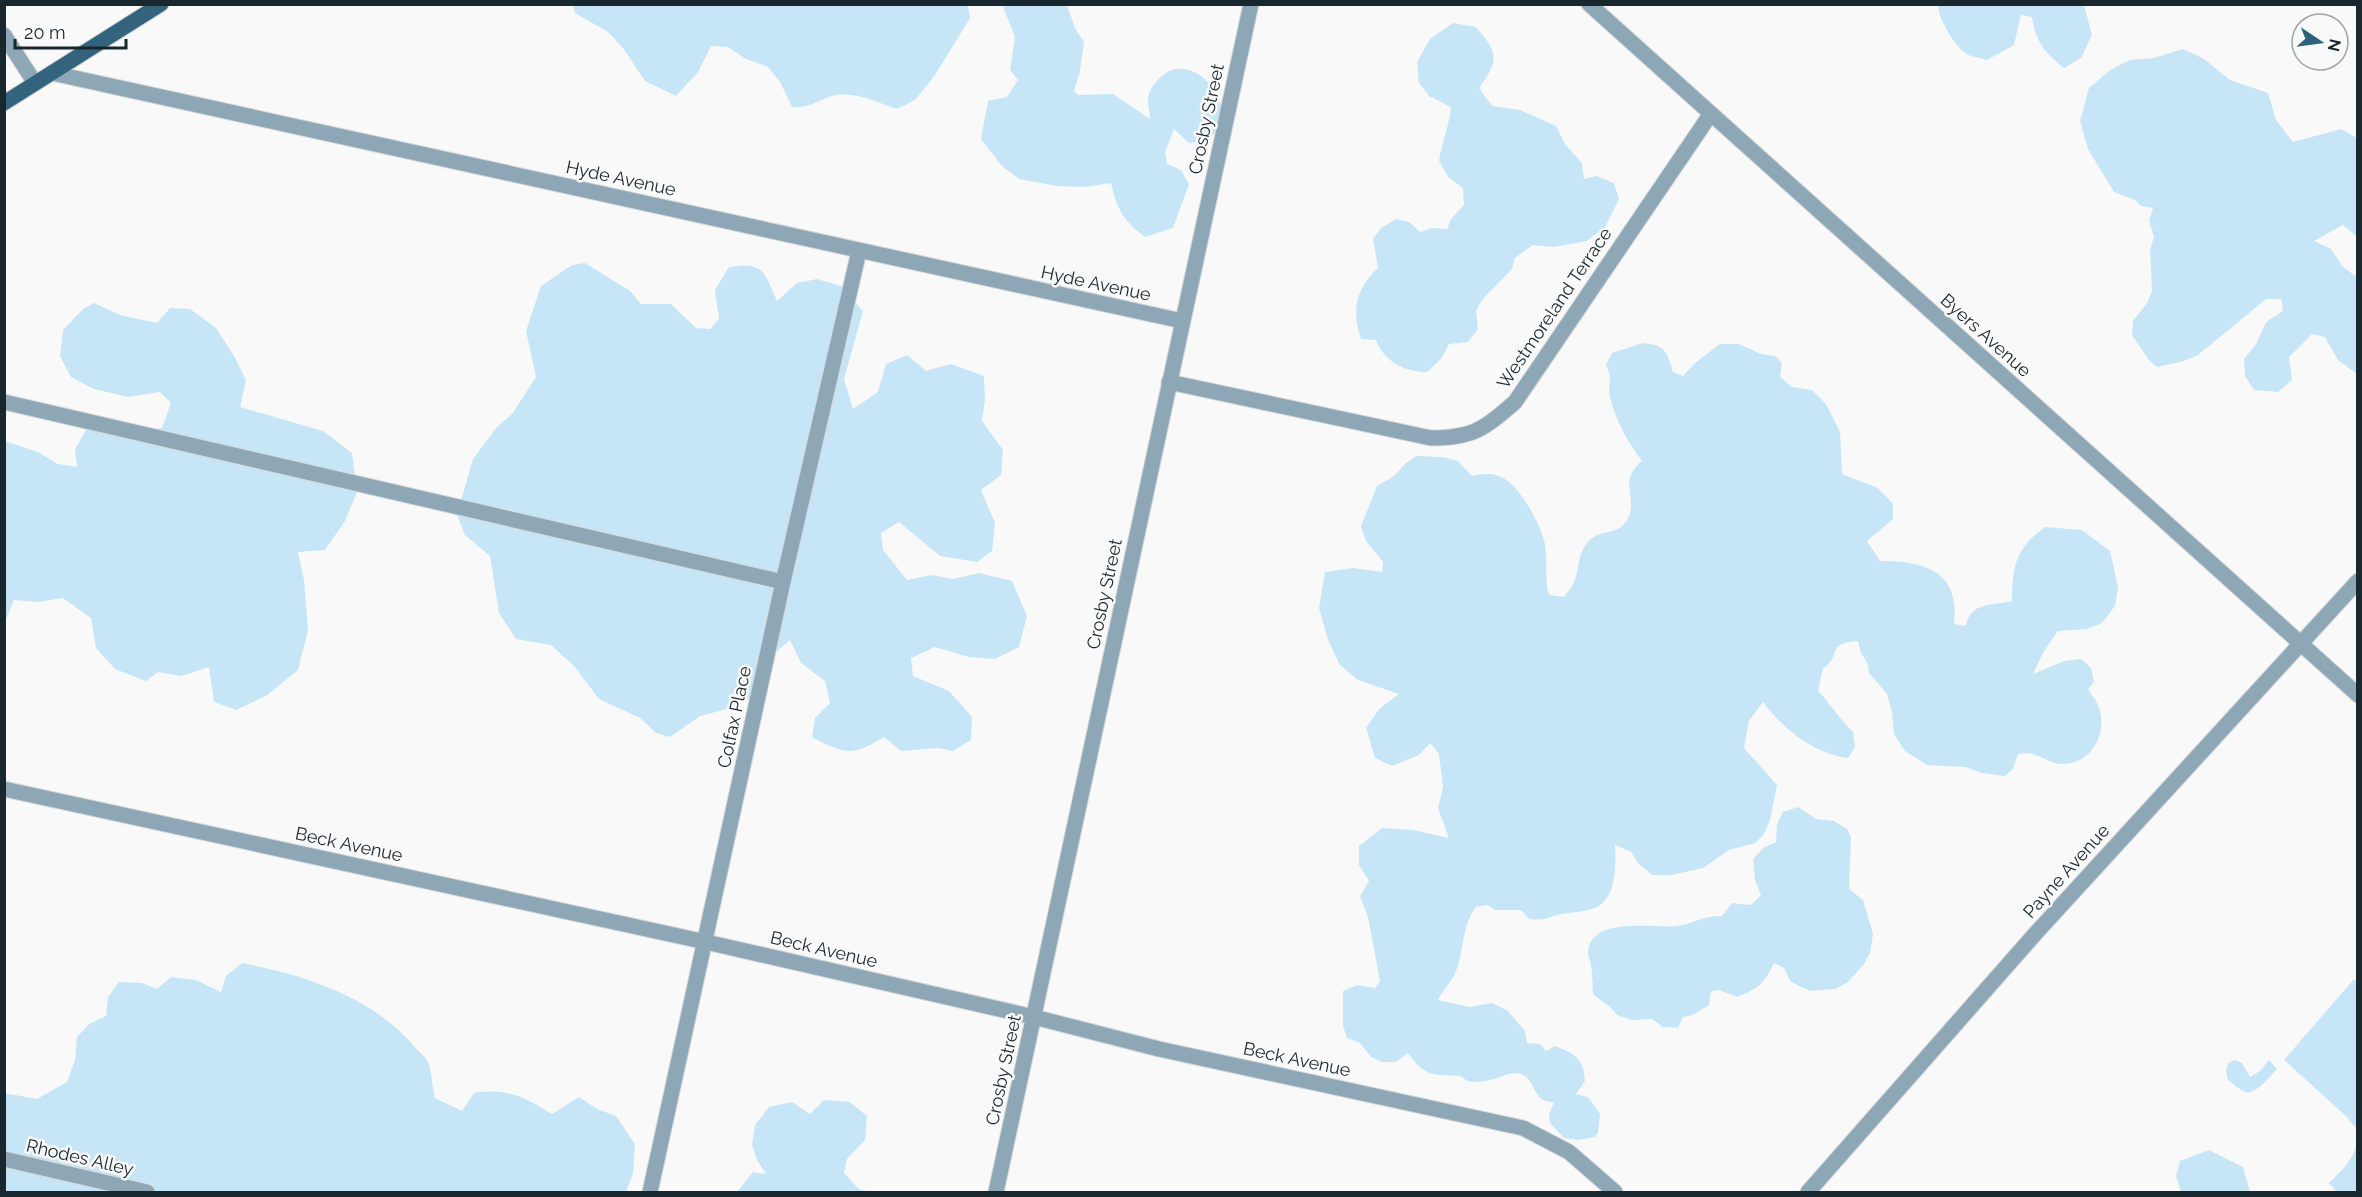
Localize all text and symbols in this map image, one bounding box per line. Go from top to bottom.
scale bar [15,12,126,50]
north arrow [2290,12,2350,72]
text: 20 m [24,22,66,43]
text: N [2323,37,2345,53]
street label: Crosby Street [1184,62,1228,176]
street label: Hyde Avenue [564,156,678,200]
street label: Westmoreland Terrace [1492,223,1616,392]
street label: Hyde Avenue [1039,261,1153,305]
street label: Byers Avenue [1937,289,2036,381]
street label: Crosby Street [1082,537,1126,651]
street label: Colfax Place [713,664,755,770]
street label: Payne Avenue [2019,820,2114,922]
street label: Beck Avenue [293,822,405,866]
street label: Beck Avenue [768,926,880,972]
street label: Crosby Street [981,1013,1025,1127]
street label: Beck Avenue [1241,1037,1353,1081]
street label: Rhodes Alley [24,1134,136,1180]

